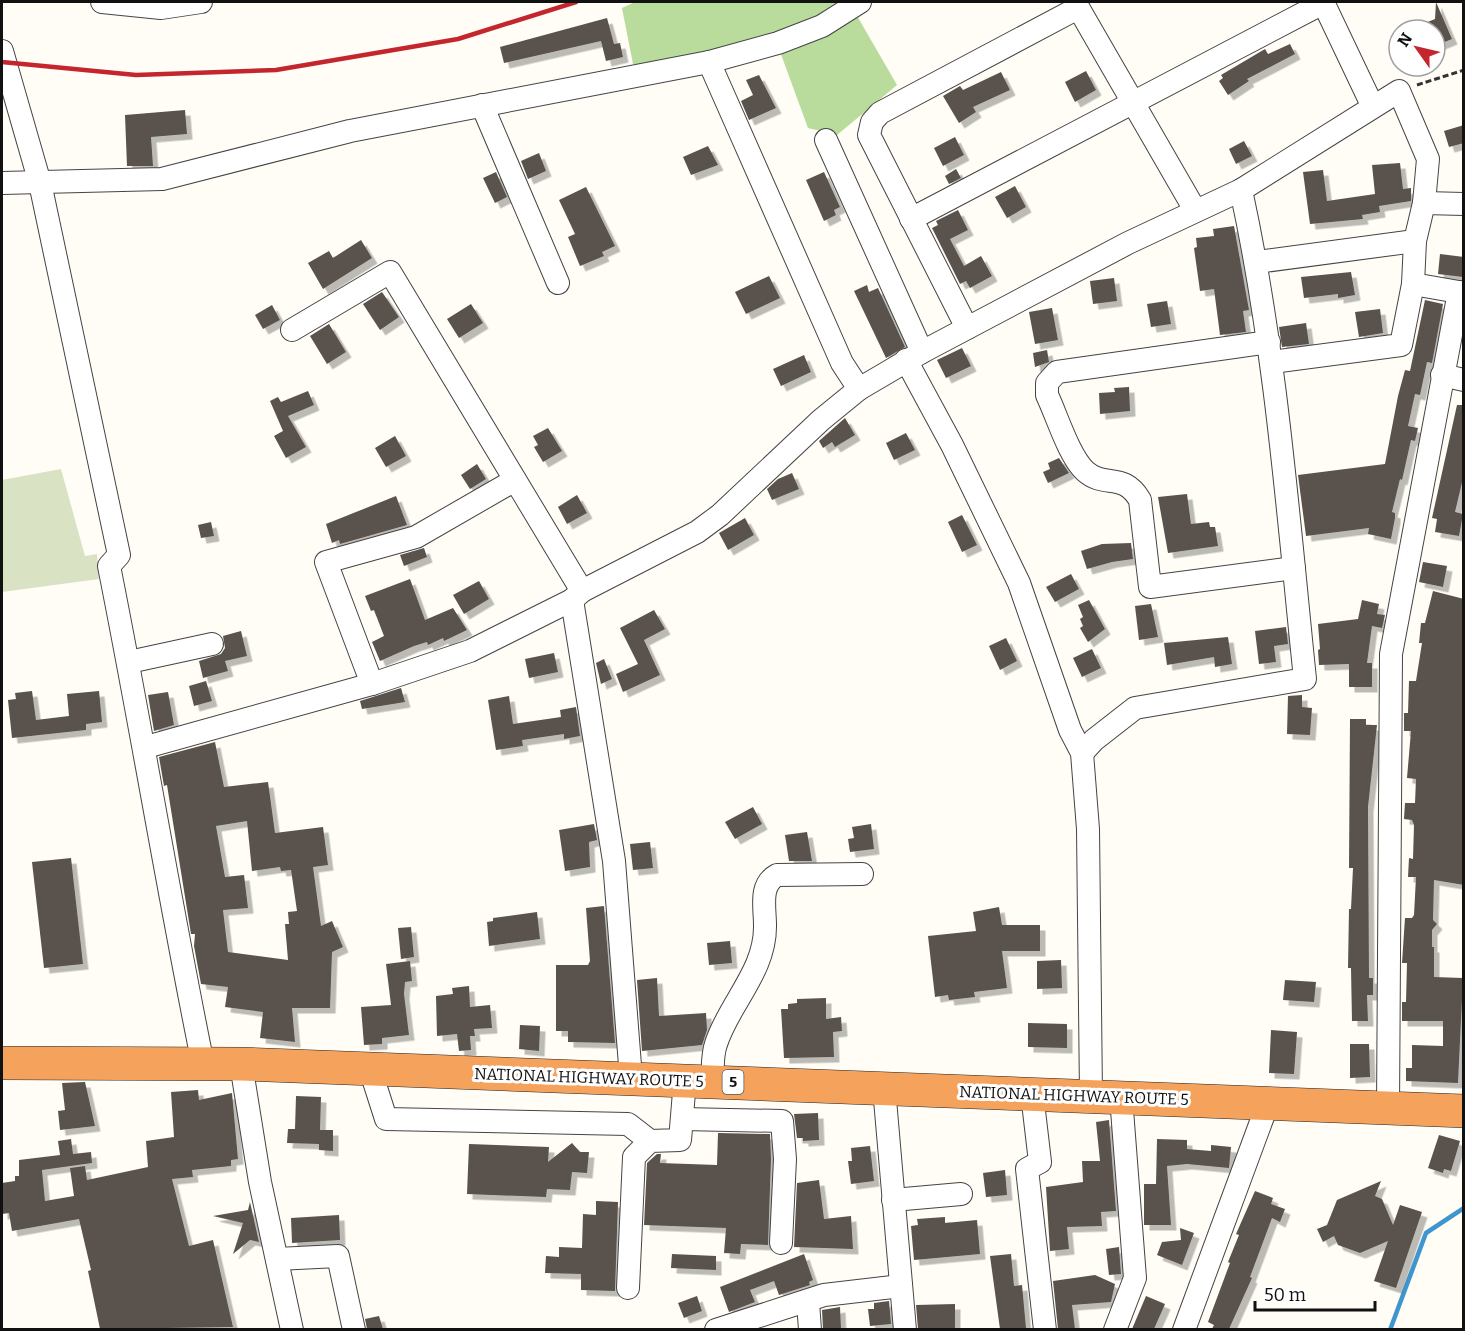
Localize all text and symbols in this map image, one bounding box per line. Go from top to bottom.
north arrow [1387,18,1447,78]
text: N [1394,29,1416,50]
street label: NATIONAL HIGHWAY ROUTE 5 [474,1064,704,1091]
road number: 5 [722,1070,744,1094]
street label: NATIONAL HIGHWAY ROUTE 5 [959,1082,1189,1109]
scale bar [1255,1274,1375,1312]
text: 50 m [1264,1284,1306,1306]

